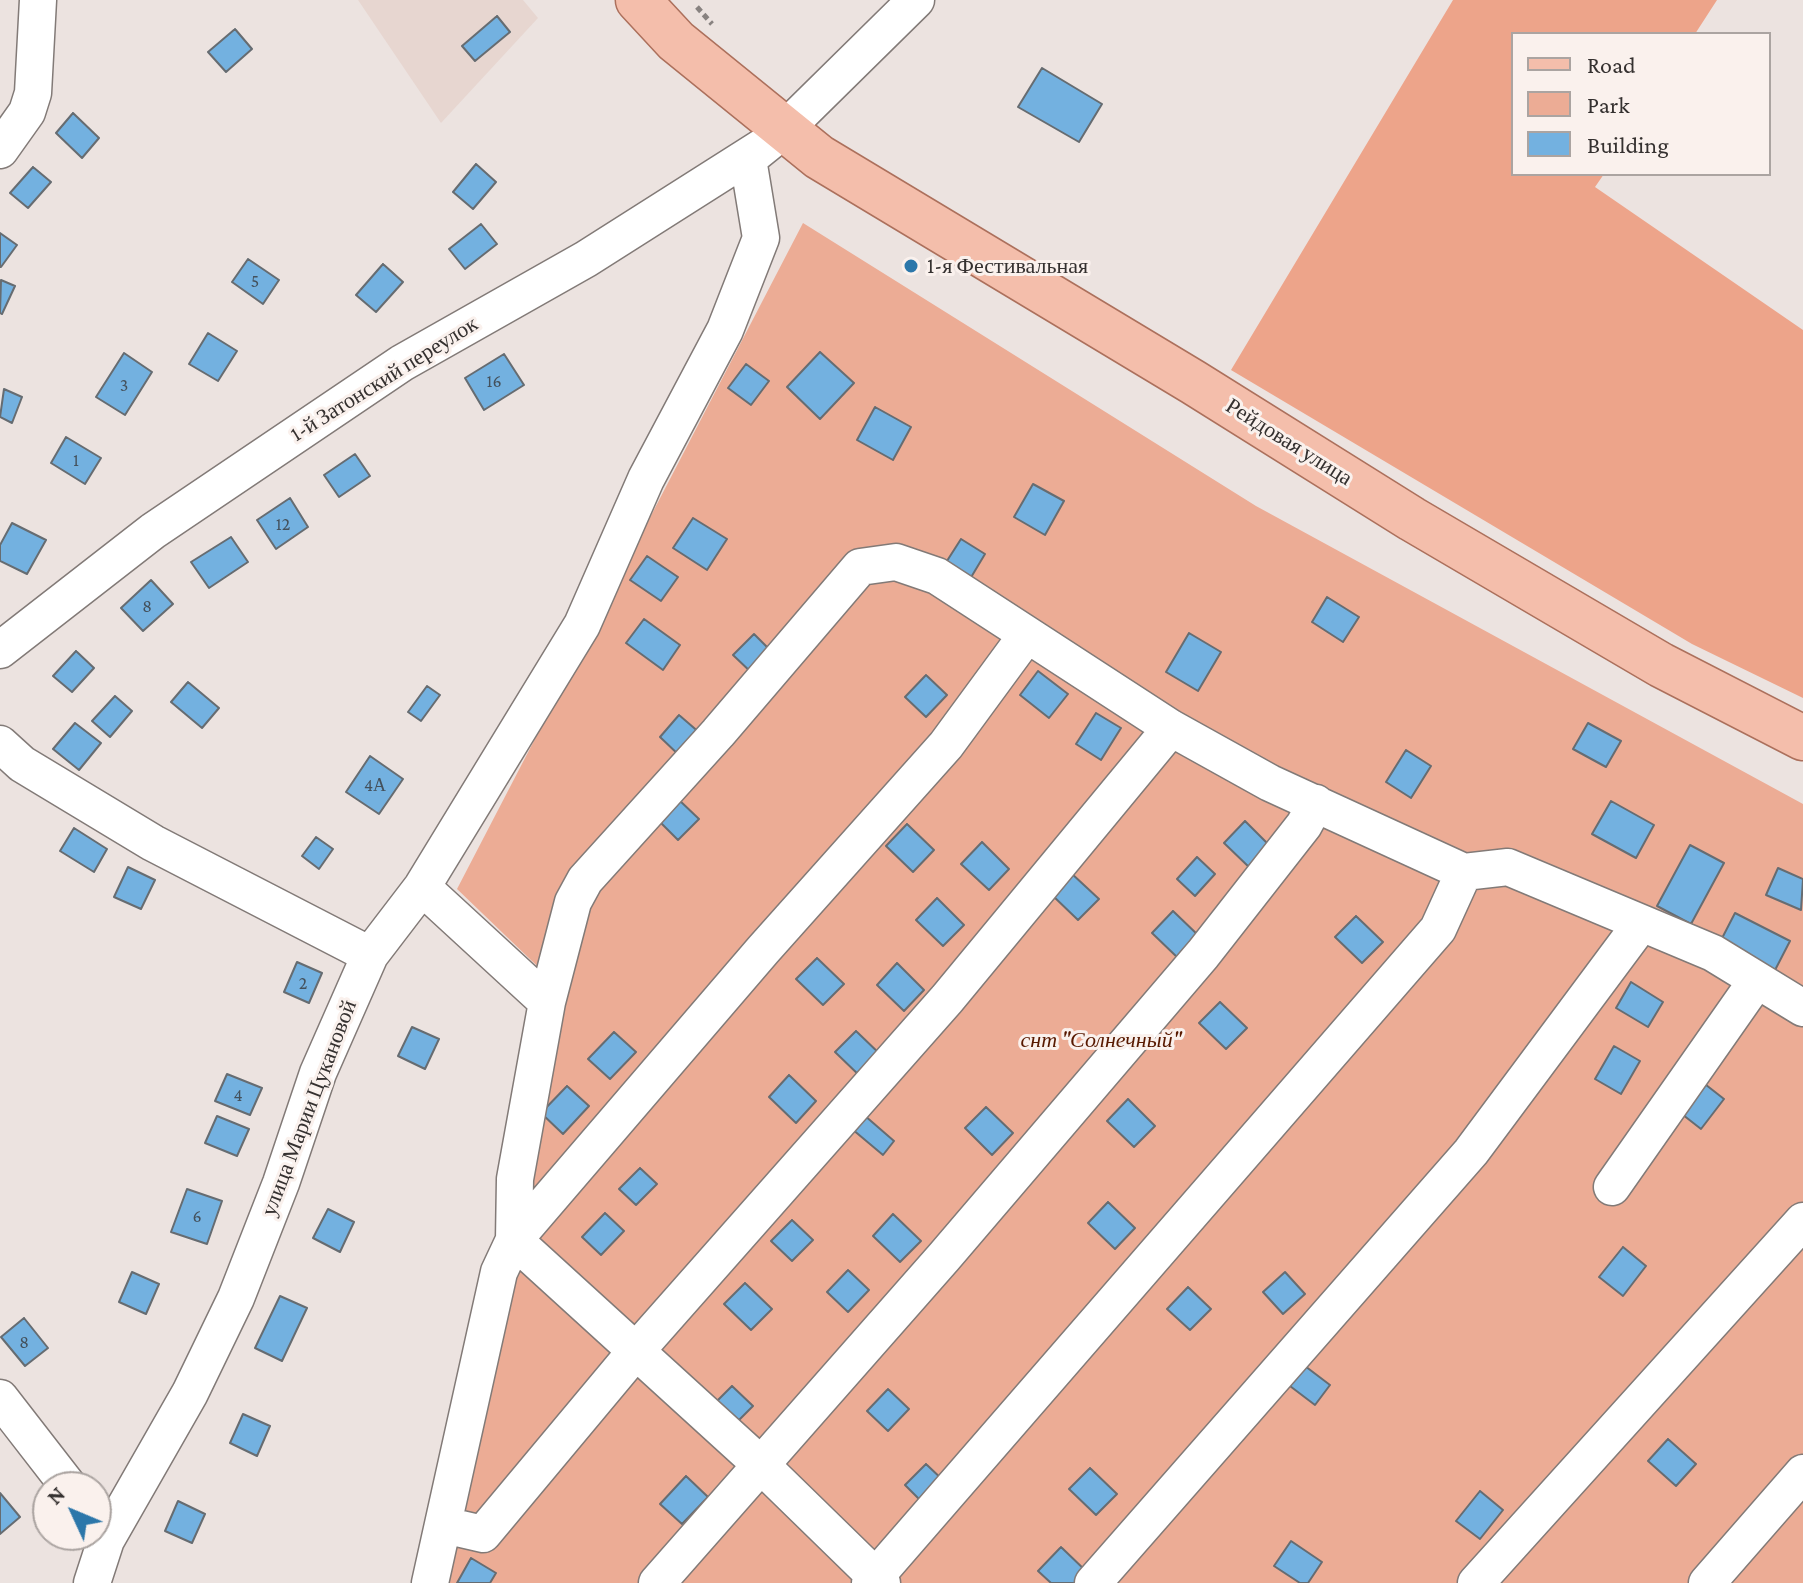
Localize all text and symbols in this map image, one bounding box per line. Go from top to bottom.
legend [1511,32,1771,176]
text: Road [1587,51,1636,78]
text: Park [1587,91,1630,118]
text: Building [1587,131,1669,158]
place label: 1-я Фестивальная [927,253,1088,279]
marker: 1-я Фестивальная [902,257,920,275]
house number: 5 [251,270,259,292]
street label: 1-й Затонский переулок [285,311,483,447]
house number: 16 [486,370,502,392]
house number: 3 [120,374,128,396]
street label: Рейдовая улица [1221,393,1357,491]
house number: 1 [73,449,79,471]
house number: 12 [276,513,290,535]
house number: 8 [142,595,152,617]
house number: 4А [364,774,386,796]
house number: 2 [299,972,307,994]
street label: улица Марии Цукановой [256,996,362,1220]
park label: снт "Солнечный" [1020,1027,1182,1053]
house number: 4 [233,1084,243,1106]
house number: 6 [192,1205,202,1227]
house number: 8 [19,1331,29,1353]
north arrow [32,1471,112,1551]
text: N [42,1481,70,1509]

